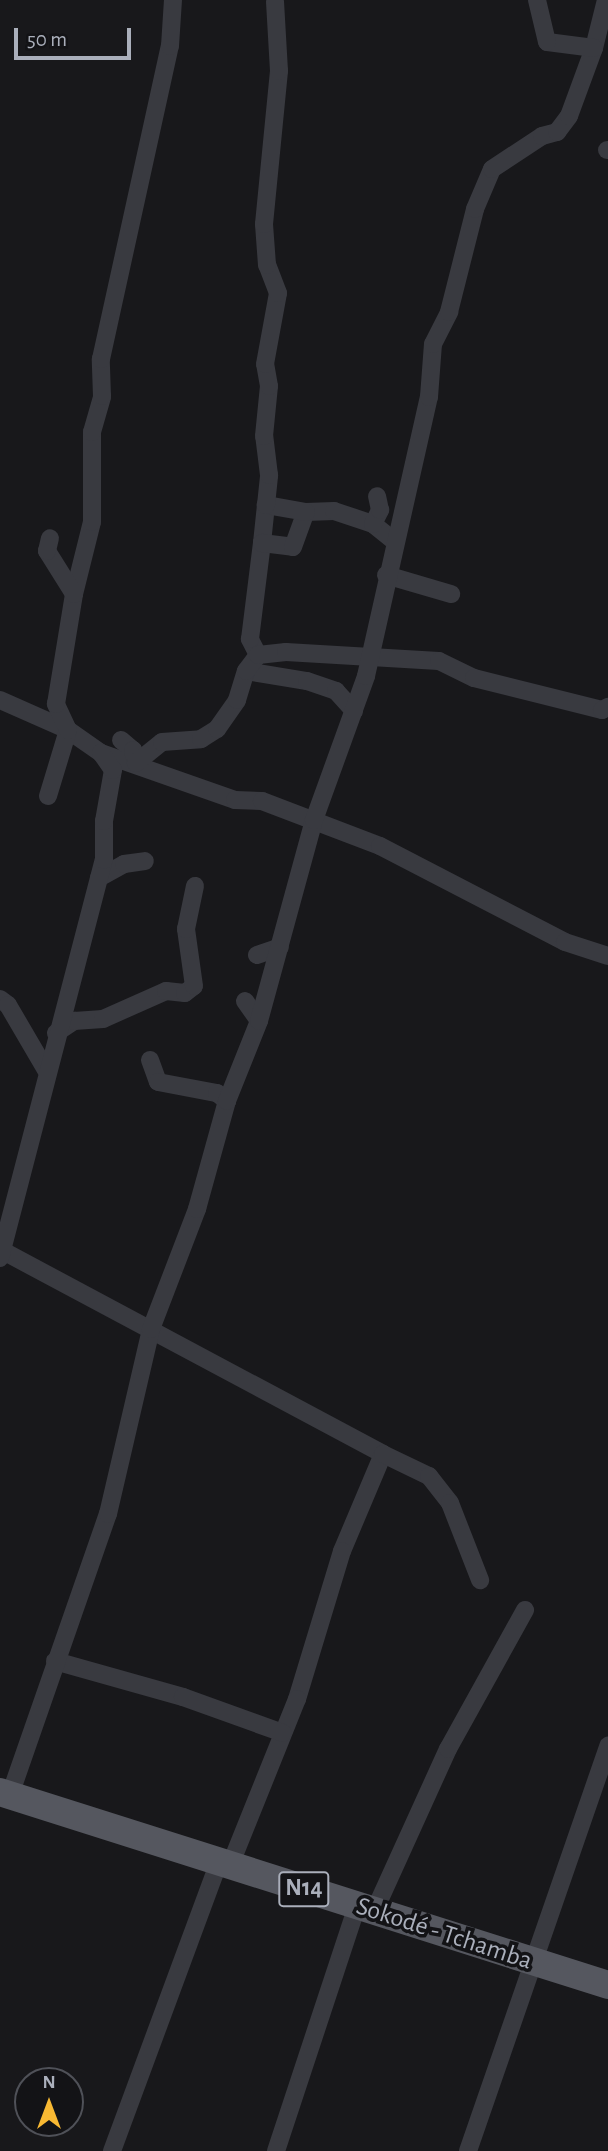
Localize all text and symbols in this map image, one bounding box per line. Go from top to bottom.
scale bar [18,14,135,58]
text: 50 m [27,29,67,50]
road number: N14 [278,1868,330,1910]
street label: Sokodé - Tchamba [352,1891,536,1977]
north arrow [14,2067,84,2137]
text: N [42,2073,56,2092]

